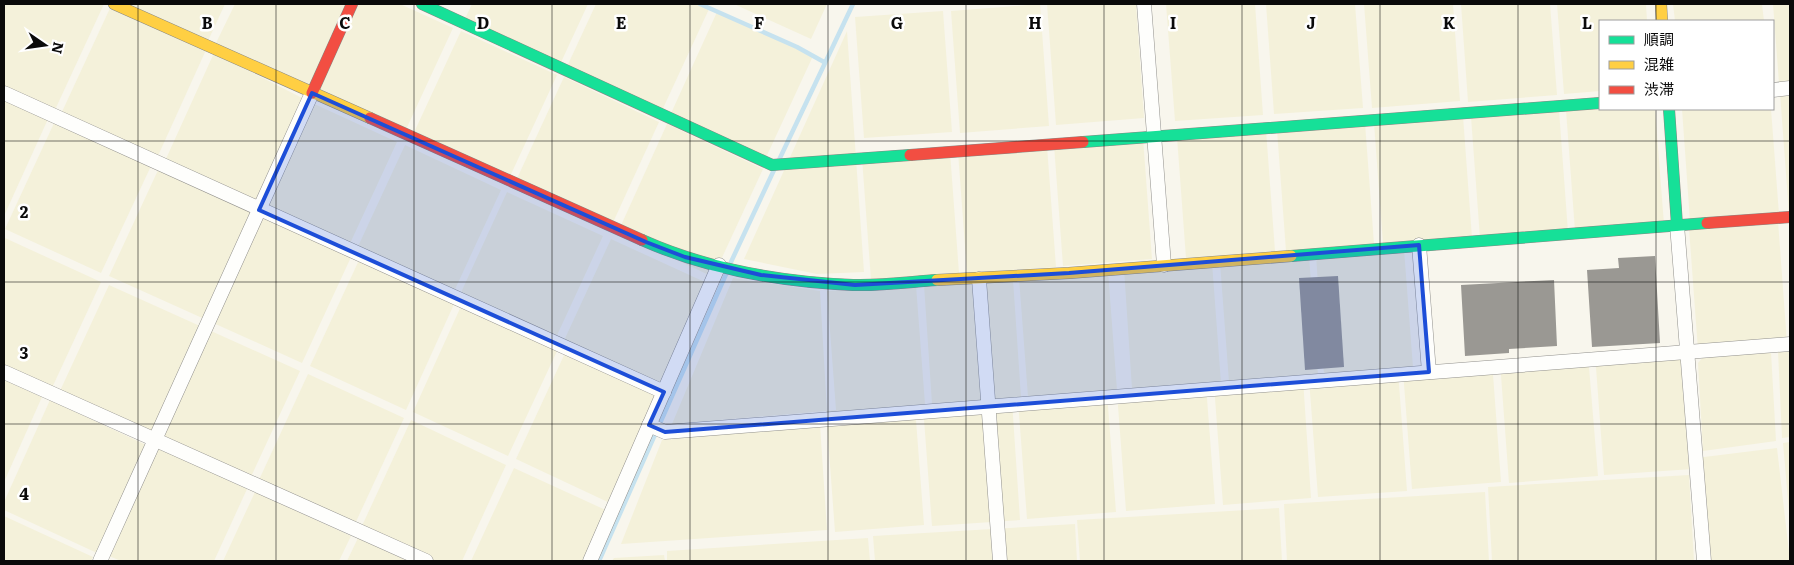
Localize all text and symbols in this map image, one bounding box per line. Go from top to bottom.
text: B [201,10,213,34]
text: C [339,10,351,34]
text: D [477,10,489,34]
text: E [616,10,627,34]
text: F [754,10,764,34]
text: G [891,10,903,34]
text: H [1028,10,1042,34]
text: I [1170,10,1176,34]
text: J [1306,10,1316,34]
text: K [1443,10,1456,34]
text: L [1582,10,1592,34]
north arrow [20,20,70,70]
legend [1599,20,1774,110]
text: 順調 [1644,27,1674,50]
text: N [48,40,70,56]
text: 混雑 [1644,52,1674,75]
text: 渋滞 [1644,77,1674,100]
text: 2 [20,199,29,223]
text: 3 [20,340,29,364]
text: 4 [19,481,29,505]

